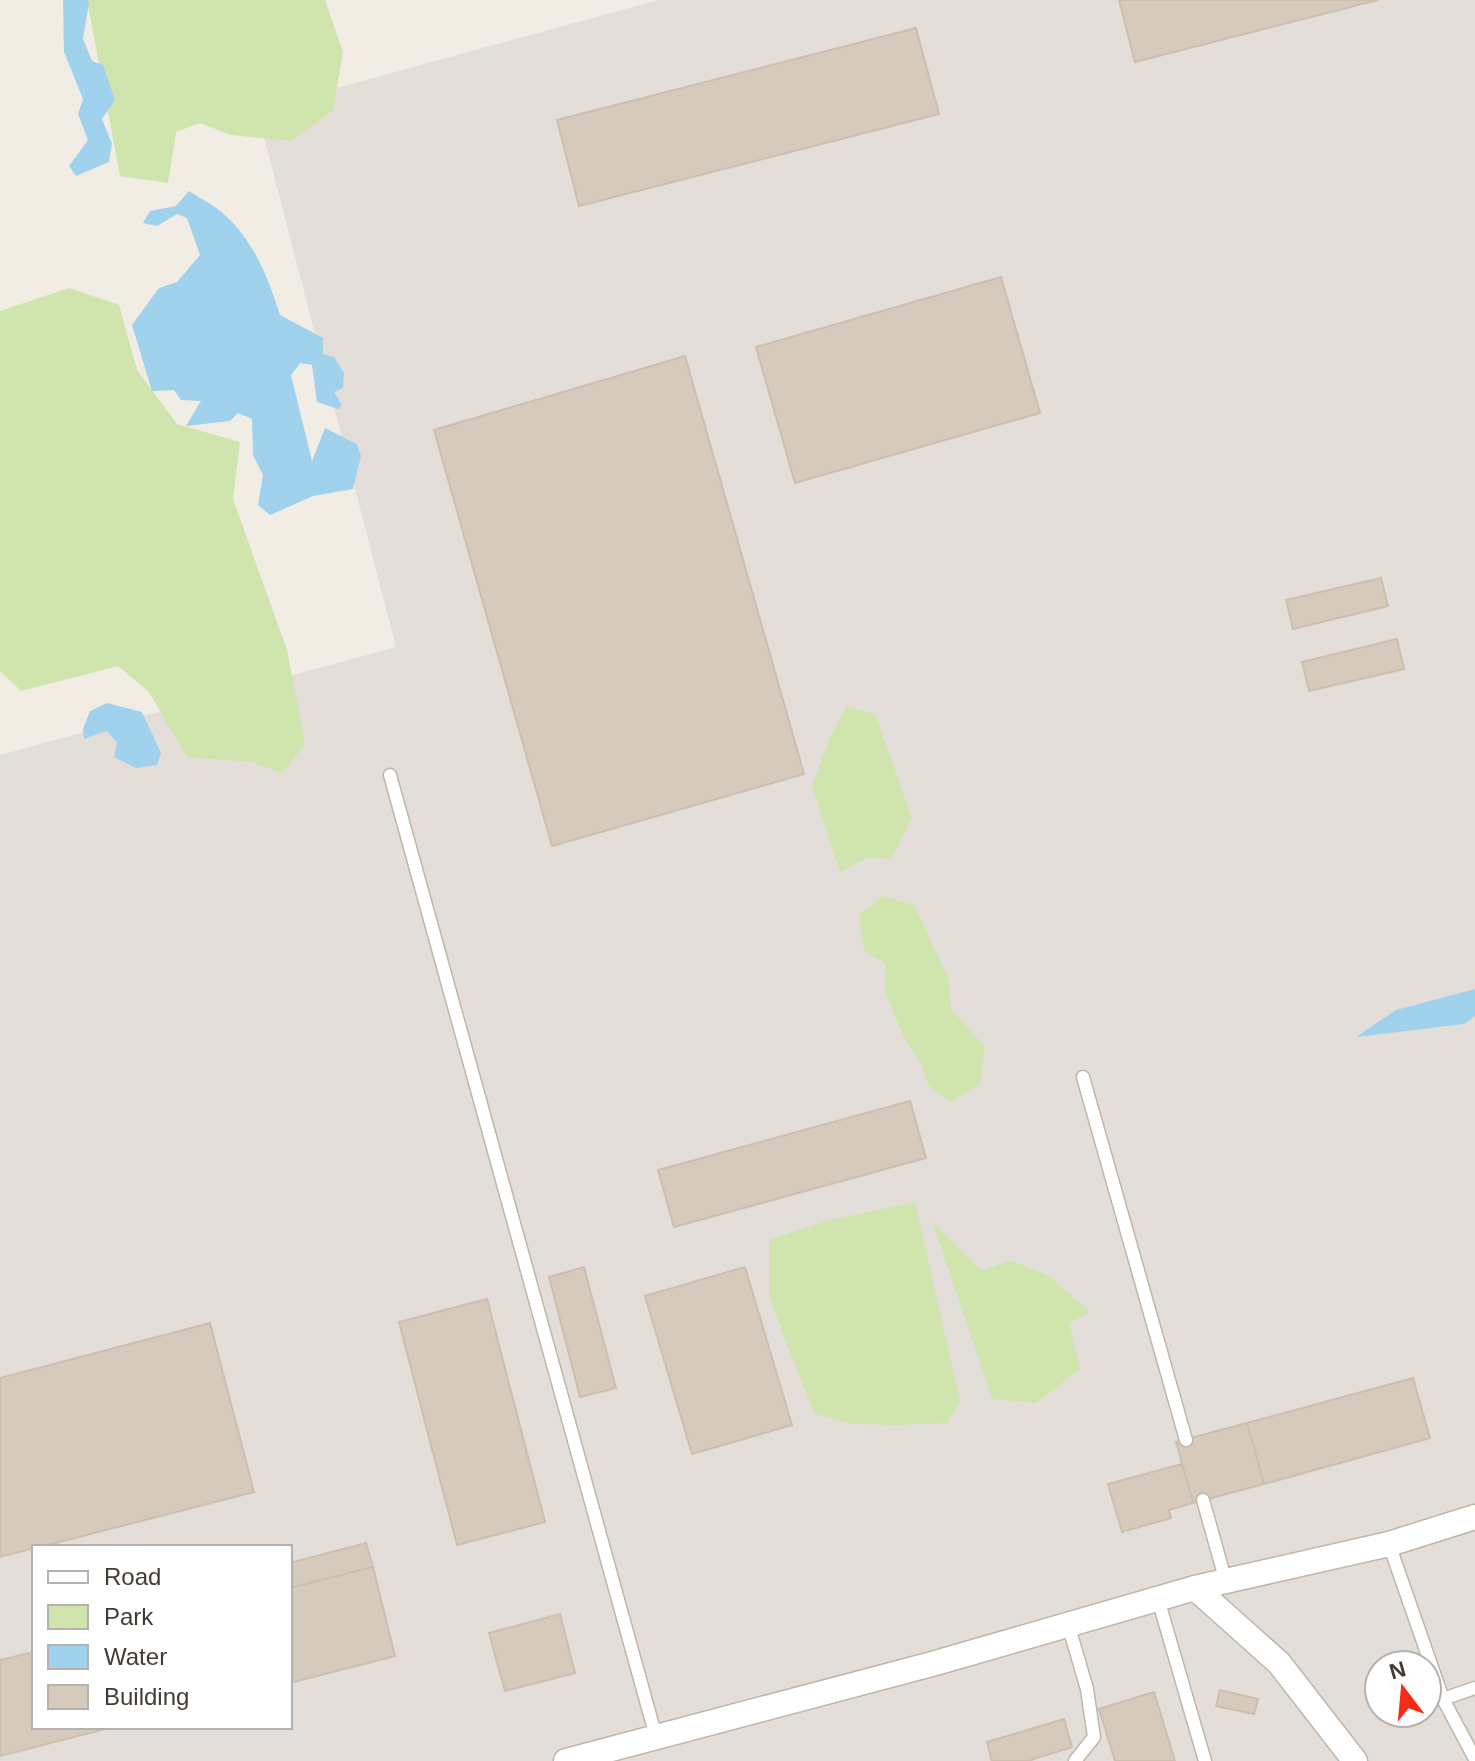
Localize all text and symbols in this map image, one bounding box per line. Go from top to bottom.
legend [32,1545,292,1729]
text: Road [104,1563,161,1590]
text: Park [104,1603,154,1630]
text: Water [104,1643,167,1670]
north arrow [1363,1649,1443,1729]
text: N [1387,1656,1409,1684]
text: Building [104,1683,189,1710]

